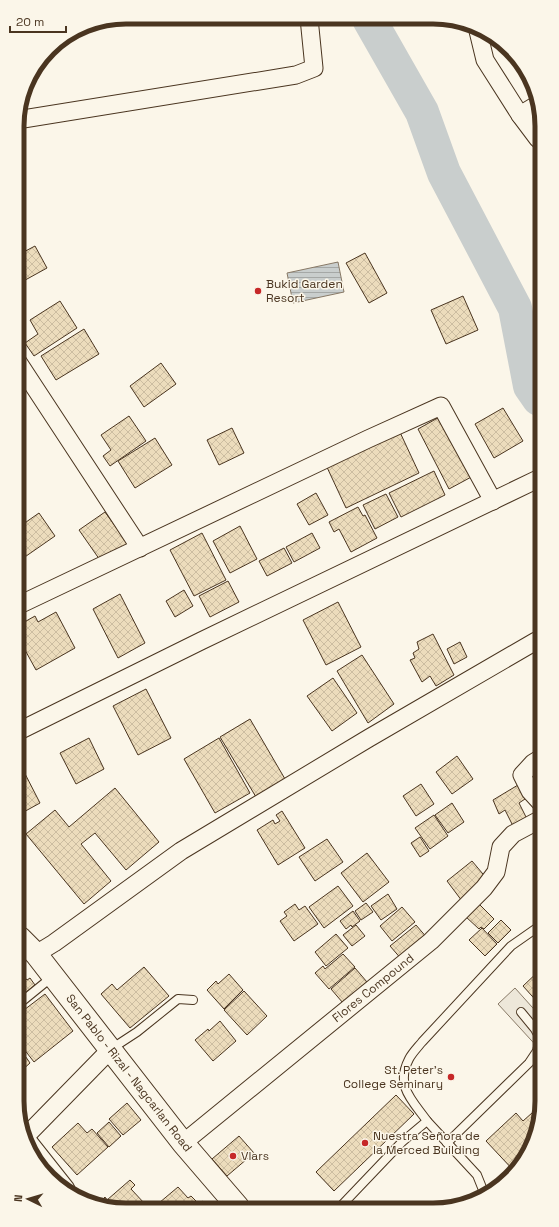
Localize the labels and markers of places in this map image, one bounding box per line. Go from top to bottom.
place label: Bukid Garden Resort [266,276,343,306]
marker: Bukid Garden Resort [253,286,263,296]
place label: St. Peter's College Seminary [343,1062,443,1092]
marker: St. Peter's College Seminary [446,1072,456,1082]
place label: Nuestra Señora de la Merced Building [373,1128,480,1158]
marker: Nuestra Señora de la Merced Building [360,1138,370,1148]
place label: Vlars [241,1148,269,1164]
marker: Vlars [228,1151,238,1161]

